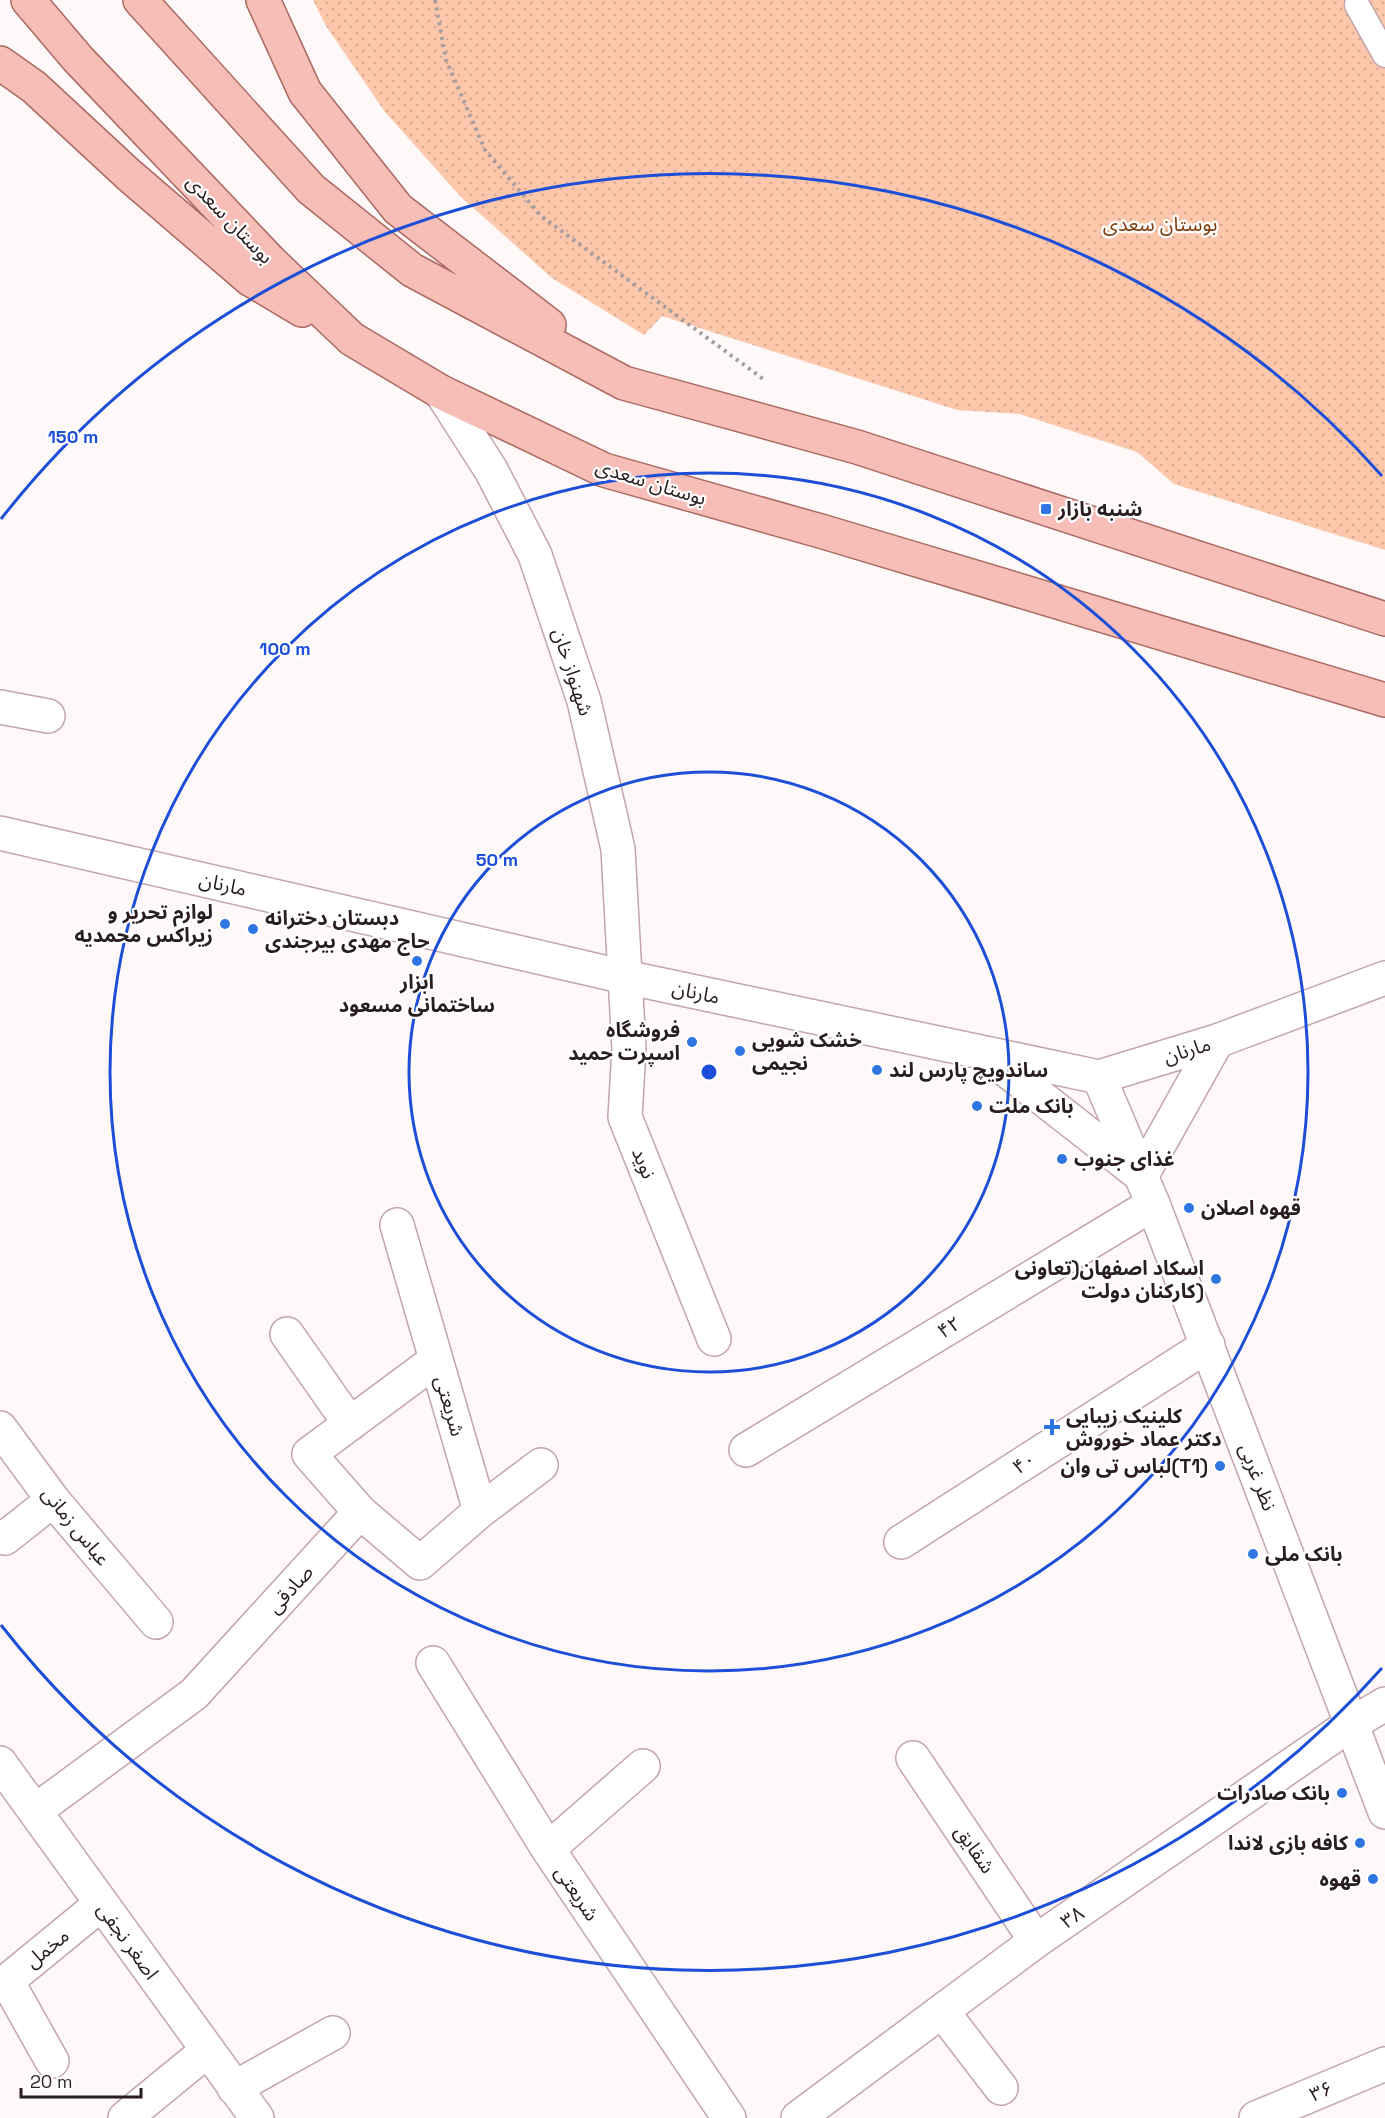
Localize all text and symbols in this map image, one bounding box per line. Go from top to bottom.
street label: بوستان سعدی [181,169,279,269]
park label: بوستان سعدی [1103,211,1217,237]
text: 150 m [48,425,98,448]
street label: بوستان سعدی [592,453,710,511]
place label: شنبه بازار [1057,496,1143,522]
marker: شنبه بازار [1039,502,1053,516]
street label: شهنواز خان [547,625,599,719]
text: 100 m [259,637,311,660]
text: 50 m [476,848,518,871]
street label: مارنان [197,866,249,902]
place label: لوازم تحریر و زیراکس محمدیه [74,899,213,948]
place label: دبستان دخترانه حاج مهدی بیرجندی [265,905,430,956]
marker: لوازم تحریر و زیراکس محمدیه [218,917,232,931]
marker: دبستان دخترانه حاج مهدی بیرجندی [246,922,260,936]
marker: ابزار ساختمانی مسعود [410,954,424,968]
place label: ابزار ساختمانی مسعود [339,969,495,1018]
street label: مارنان [670,974,722,1010]
place label: فروشگاه اسپرت حمید [568,1017,680,1067]
place label: خشک شویی نجیمی [752,1027,862,1076]
street label: مارنان [1160,1031,1214,1069]
marker: فروشگاه اسپرت حمید [685,1035,699,1049]
marker: خشک شویی نجیمی [733,1044,747,1058]
place label: ساندویچ پارس لند [889,1057,1048,1085]
centre of rings [699,1062,719,1082]
marker: ساندویچ پارس لند [870,1063,884,1077]
place label: بانک ملت [989,1093,1074,1119]
marker: بانک ملت [970,1099,984,1113]
street label: نوید [626,1143,662,1183]
place label: غذای جنوب [1074,1146,1175,1172]
marker: غذای جنوب [1055,1152,1069,1166]
place label: قهوه اصلان [1201,1195,1301,1221]
marker: قهوه اصلان [1182,1201,1196,1215]
place label: اسکاد اصفهان(تعاونی کارکنان دولت) [1015,1255,1204,1304]
marker: اسکاد اصفهان(تعاونی کارکنان دولت) [1209,1272,1223,1286]
street label: ۴۲ [932,1310,966,1344]
street label: شریعتی [429,1373,471,1439]
place label: کلینیک زیبایی دکتر عماد خوروش [1066,1403,1222,1452]
marker: کلینیک زیبایی دکتر عماد خوروش [1043,1418,1061,1436]
street label: نظر غربی [1233,1440,1283,1514]
street label: ۴۰ [1007,1446,1041,1480]
place label: لباس تی وان(T1) [1060,1453,1208,1479]
marker: لباس تی وان(T1) [1213,1459,1227,1473]
street label: عباس زمانی [36,1481,116,1571]
place label: بانک ملی [1265,1541,1343,1567]
marker: بانک ملی [1246,1547,1260,1561]
street label: صادقی [261,1559,319,1619]
place label: بانک صادرات [1217,1780,1330,1806]
marker: بانک صادرات [1335,1786,1349,1800]
street label: شقایق [949,1820,1001,1878]
place label: کافه بازی لاندا [1228,1830,1349,1856]
marker: کافه بازی لاندا [1353,1836,1367,1850]
street label: شریعتی [549,1860,605,1926]
place label: قهوه [1320,1866,1361,1892]
marker: قهوه [1366,1872,1380,1886]
street label: اصغر نجفی [91,1897,165,1985]
street label: ۳۸ [1055,1900,1089,1934]
street label: مخمل [20,1922,74,1974]
scale bar [21,2061,141,2099]
text: 20 m [30,2070,73,2093]
street label: ۳۶ [1305,2075,1337,2107]

